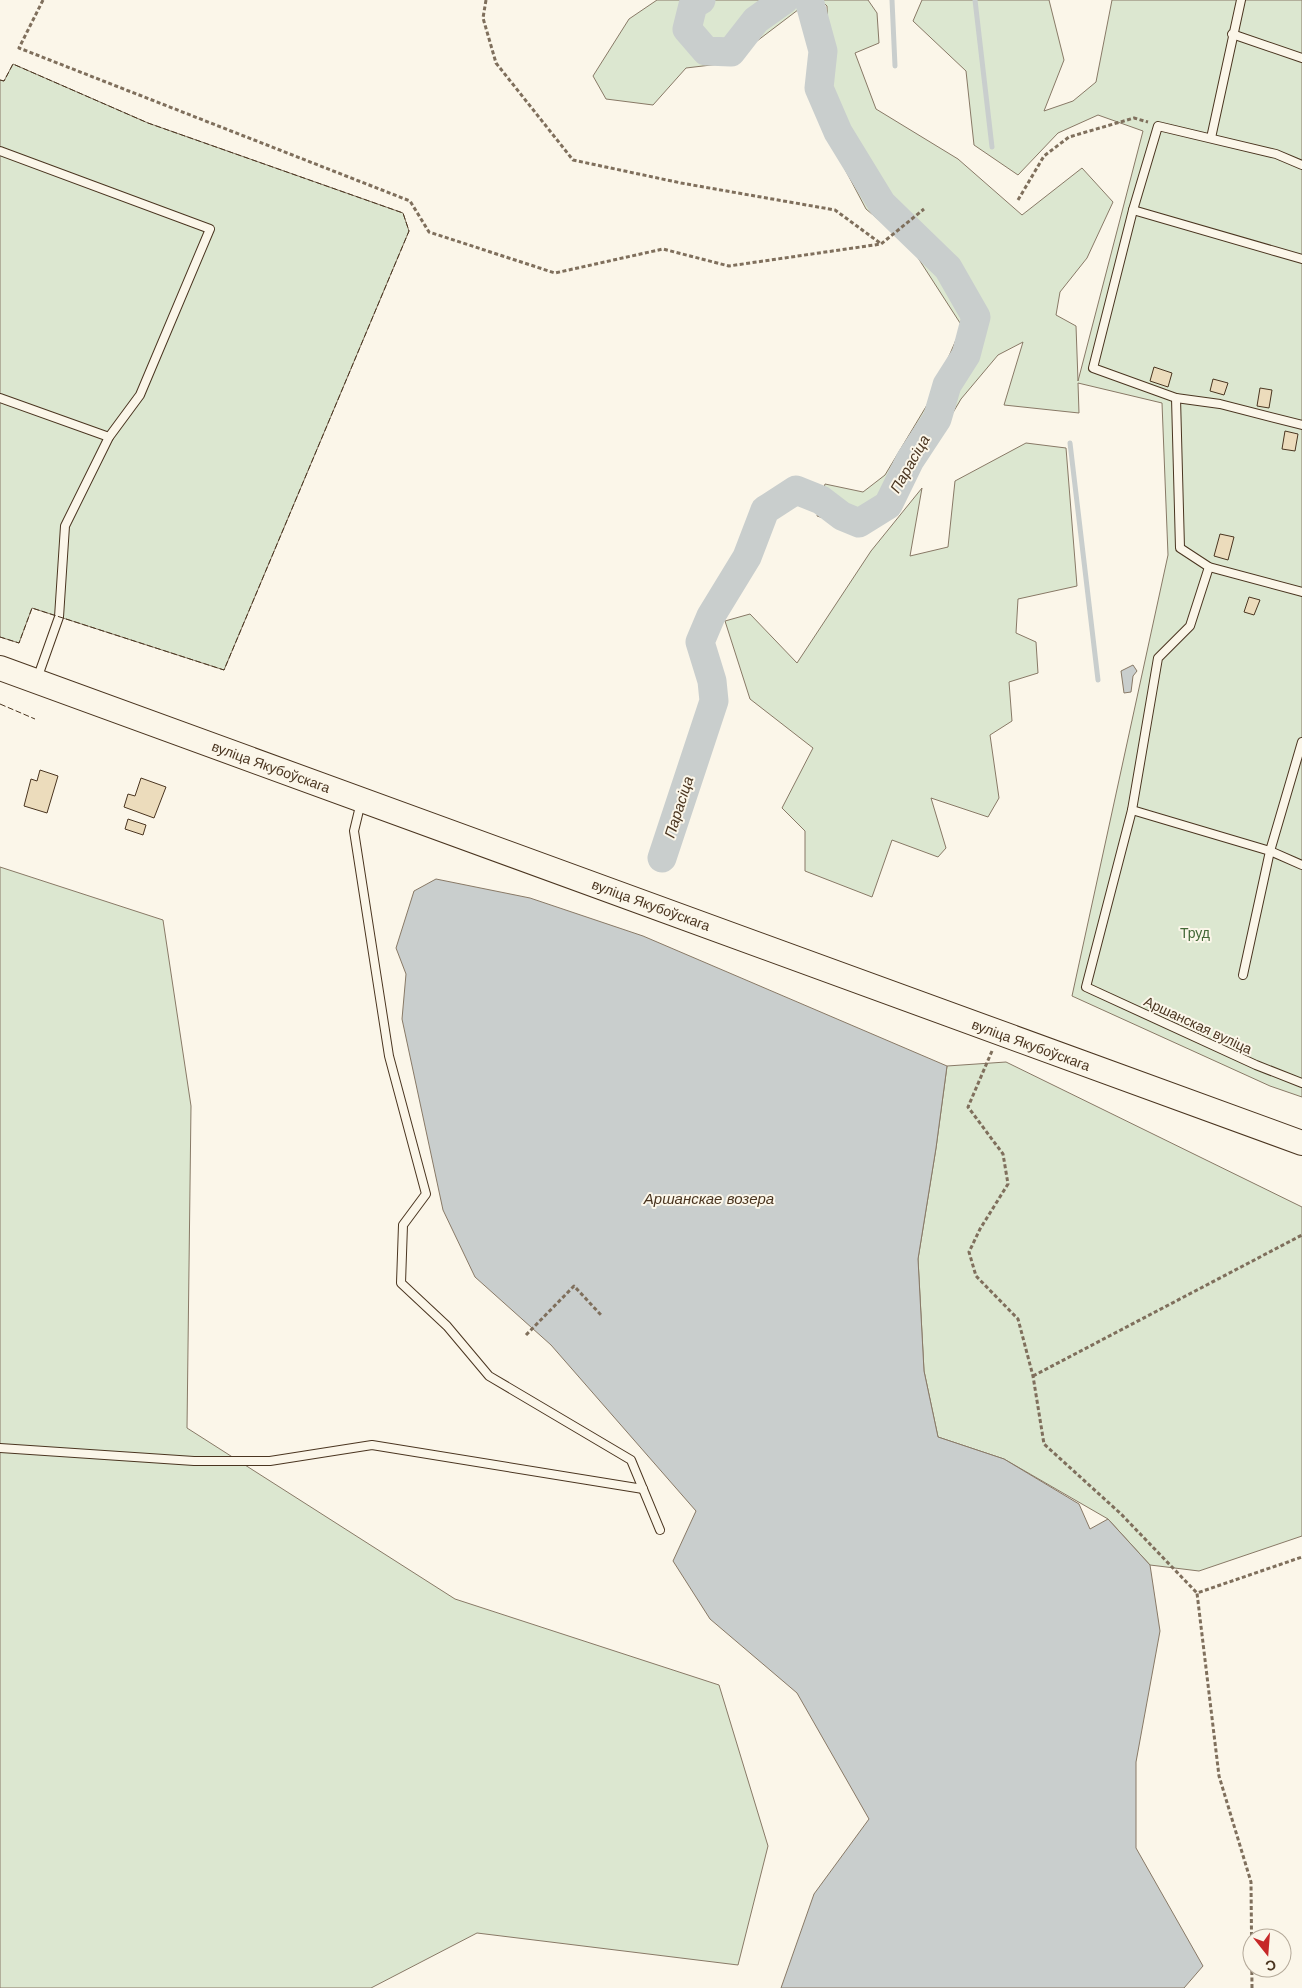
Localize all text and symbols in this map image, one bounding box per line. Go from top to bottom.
water label: Парасіца [885,431,935,497]
street label: вуліца Якубоўскага [209,737,333,797]
water label: Парасіца [660,774,698,840]
street label: вуліца Якубоўскага [589,875,713,935]
park label: Труд [1180,924,1210,942]
street label: Аршанская вуліца [1141,992,1255,1058]
street label: вуліца Якубоўскага [969,1015,1093,1075]
water label: Аршанскае возера [643,1189,774,1209]
north arrow [1242,1928,1292,1978]
text: С [1263,1955,1278,1976]

